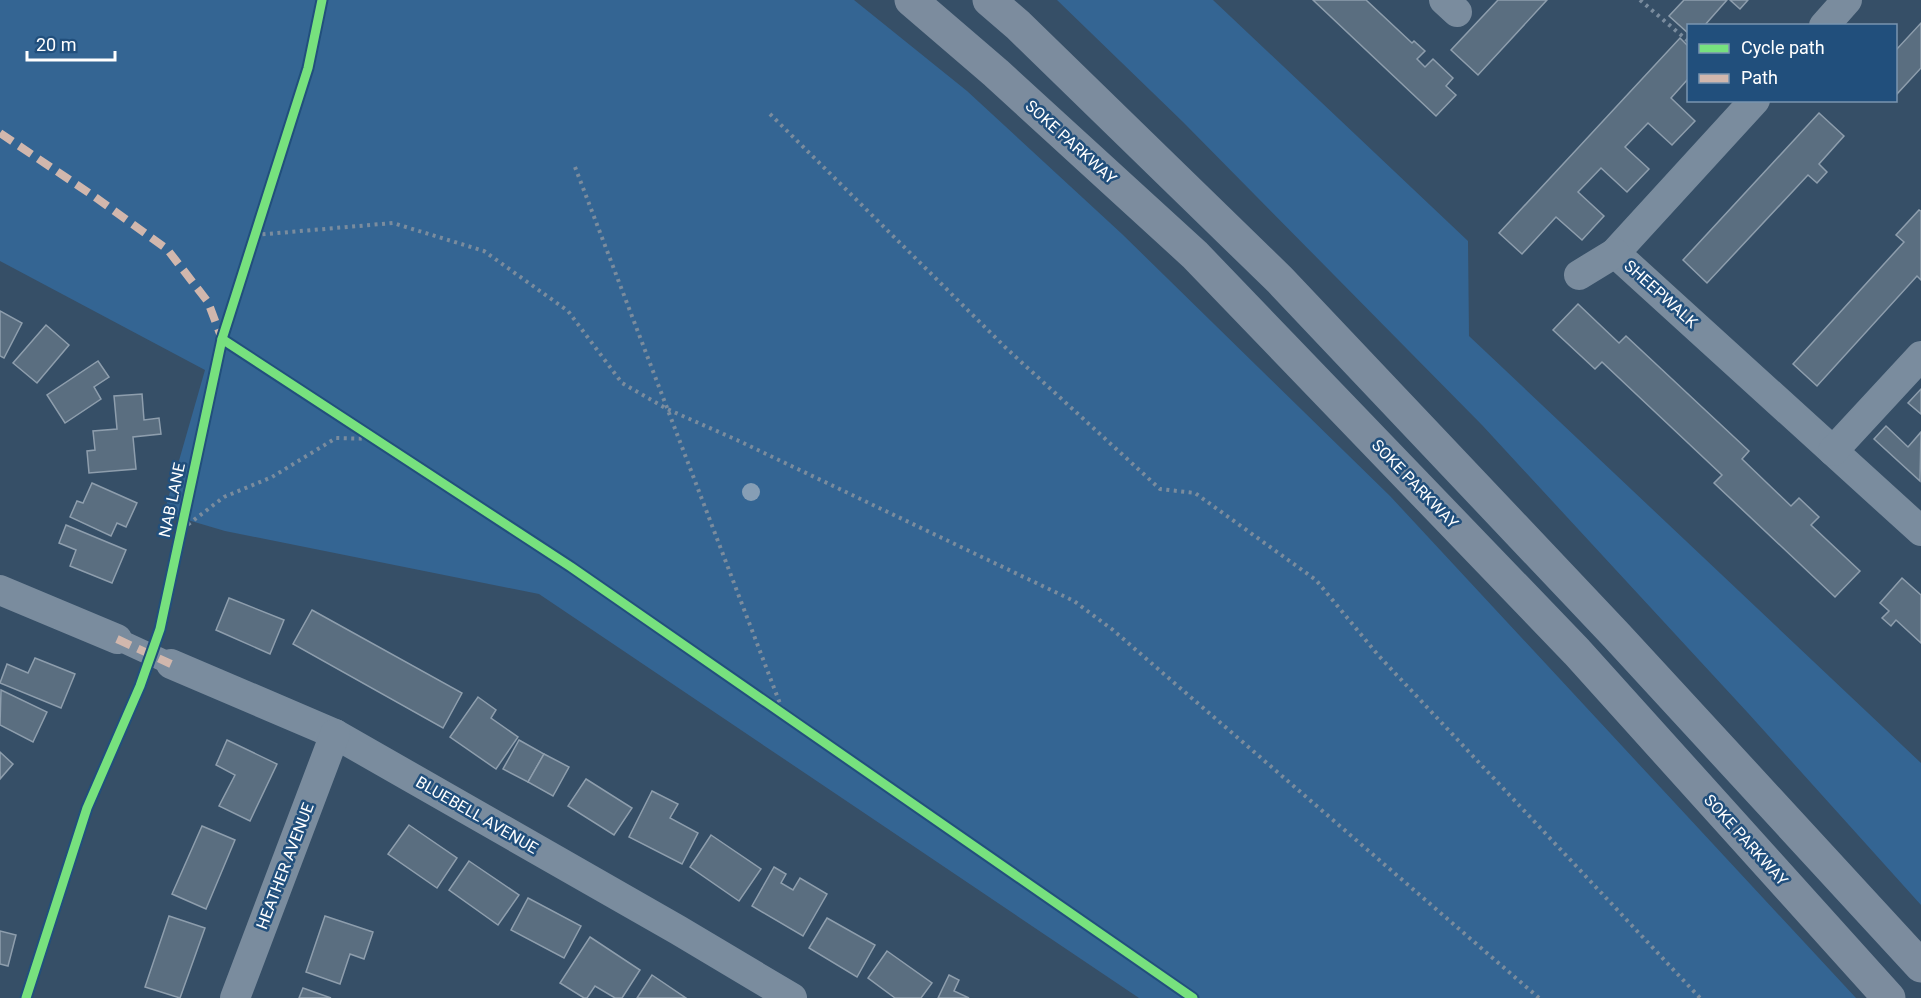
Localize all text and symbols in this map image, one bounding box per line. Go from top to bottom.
scale bar [27,24,116,62]
legend [1687,24,1897,102]
text: 20 m [36,34,76,55]
text: Cycle path [1741,37,1825,58]
text: Path [1741,67,1778,88]
street label: SOKE PARKWAY [1021,96,1121,188]
street label: SHEEPWALK [1620,256,1702,333]
street label: SOKE PARKWAY [1368,436,1462,533]
street label: NAB LANE [155,461,189,539]
street label: BLUEBELL AVENUE [413,772,541,858]
street label: SOKE PARKWAY [1700,790,1792,890]
street label: HEATHER AVENUE [252,800,318,932]

